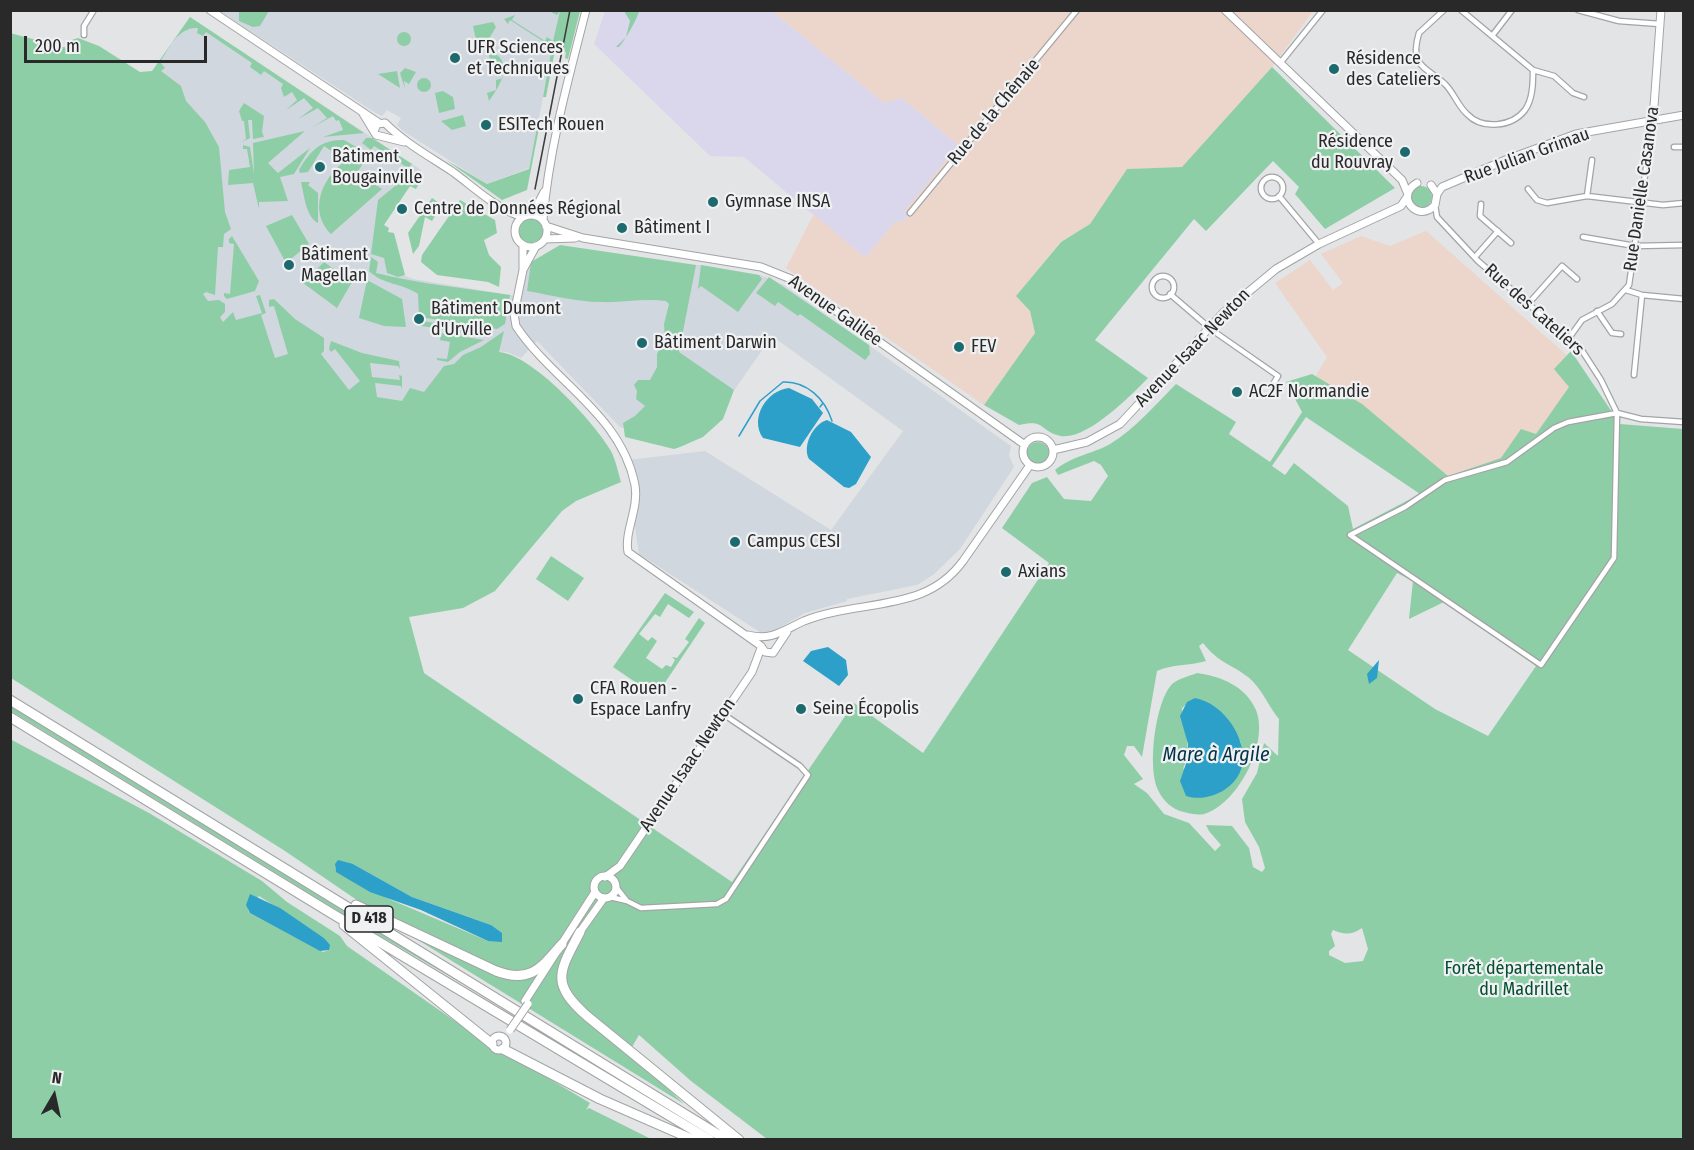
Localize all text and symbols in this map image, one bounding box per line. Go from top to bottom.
scale bar [27,24,210,62]
text: 200 m [35,35,80,57]
place label: UFR Sciences et Techniques [467,37,569,80]
place label: Résidence des Cateliers [1346,48,1441,90]
marker: UFR Sciences et Techniques [448,51,462,65]
street label: Rue de la Chênaie [943,55,1045,169]
marker: Résidence des Cateliers [1327,62,1341,76]
street label: Rue Danielle Casanova [1620,105,1664,273]
place label: ESITech Rouen [498,114,604,136]
marker: ESITech Rouen [479,118,493,132]
street label: Rue Julian Grimau [1461,123,1593,189]
place label: Résidence du Rouvray [1311,131,1393,174]
marker: Résidence du Rouvray [1398,145,1412,159]
place label: Bâtiment Bougainville [332,146,422,188]
marker: Bâtiment Bougainville [313,160,327,174]
place label: Gymnase INSA [725,191,830,213]
marker: Gymnase INSA [706,195,720,209]
place label: Centre de Données Régional [414,198,621,220]
marker: Centre de Données Régional [395,202,409,216]
place label: Bâtiment I [634,217,710,239]
marker: Bâtiment I [615,221,629,235]
place label: Bâtiment Magellan [301,244,368,286]
marker: Bâtiment Magellan [282,258,296,272]
street label: Rue des Cateliers [1480,259,1588,361]
street label: Avenue Galilée [784,271,886,351]
street label: Avenue Isaac Newton [1131,284,1255,412]
place label: Bâtiment Dumont d'Urville [431,298,561,340]
marker: Bâtiment Dumont d'Urville [412,312,426,326]
place label: Bâtiment Darwin [654,332,777,354]
marker: Bâtiment Darwin [635,336,649,350]
place label: FEV [971,336,996,358]
marker: FEV [952,340,966,354]
place label: AC2F Normandie [1249,381,1369,403]
marker: AC2F Normandie [1230,385,1244,399]
place label: Campus CESI [747,531,841,553]
marker: Campus CESI [728,535,742,549]
place label: Axians [1018,561,1066,583]
marker: Axians [999,565,1013,579]
place label: CFA Rouen - Espace Lanfry [590,678,691,720]
marker: CFA Rouen - Espace Lanfry [571,692,585,706]
street label: Avenue Isaac Newton [635,694,741,836]
place label: Seine Écopolis [813,698,919,720]
marker: Seine Écopolis [794,702,808,716]
water label: Mare à Argile [1163,743,1269,767]
road number: D 418 [345,906,393,932]
park label: Forêt départementale du Madrillet [1444,958,1604,1000]
north arrow [24,1066,84,1126]
text: N [51,1068,63,1088]

